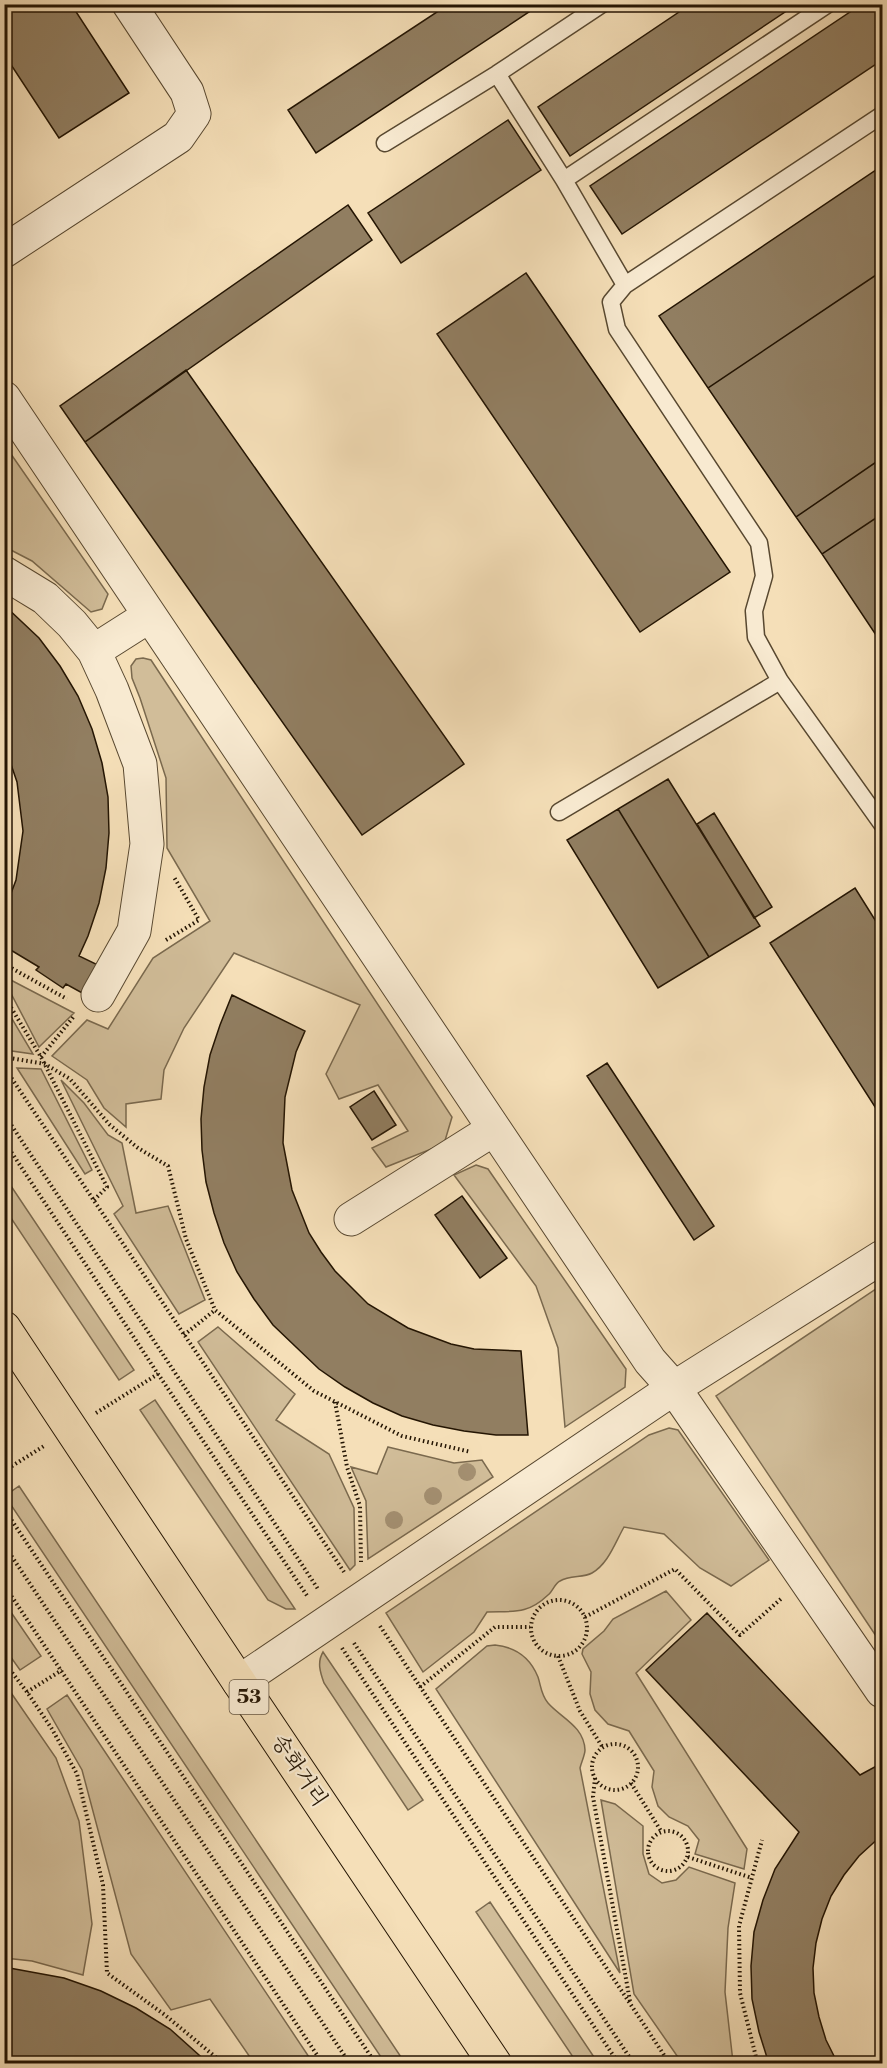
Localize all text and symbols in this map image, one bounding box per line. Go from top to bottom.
road number: 53 [230,1680,268,1714]
street label: 송화거리 [266,1730,332,1812]

